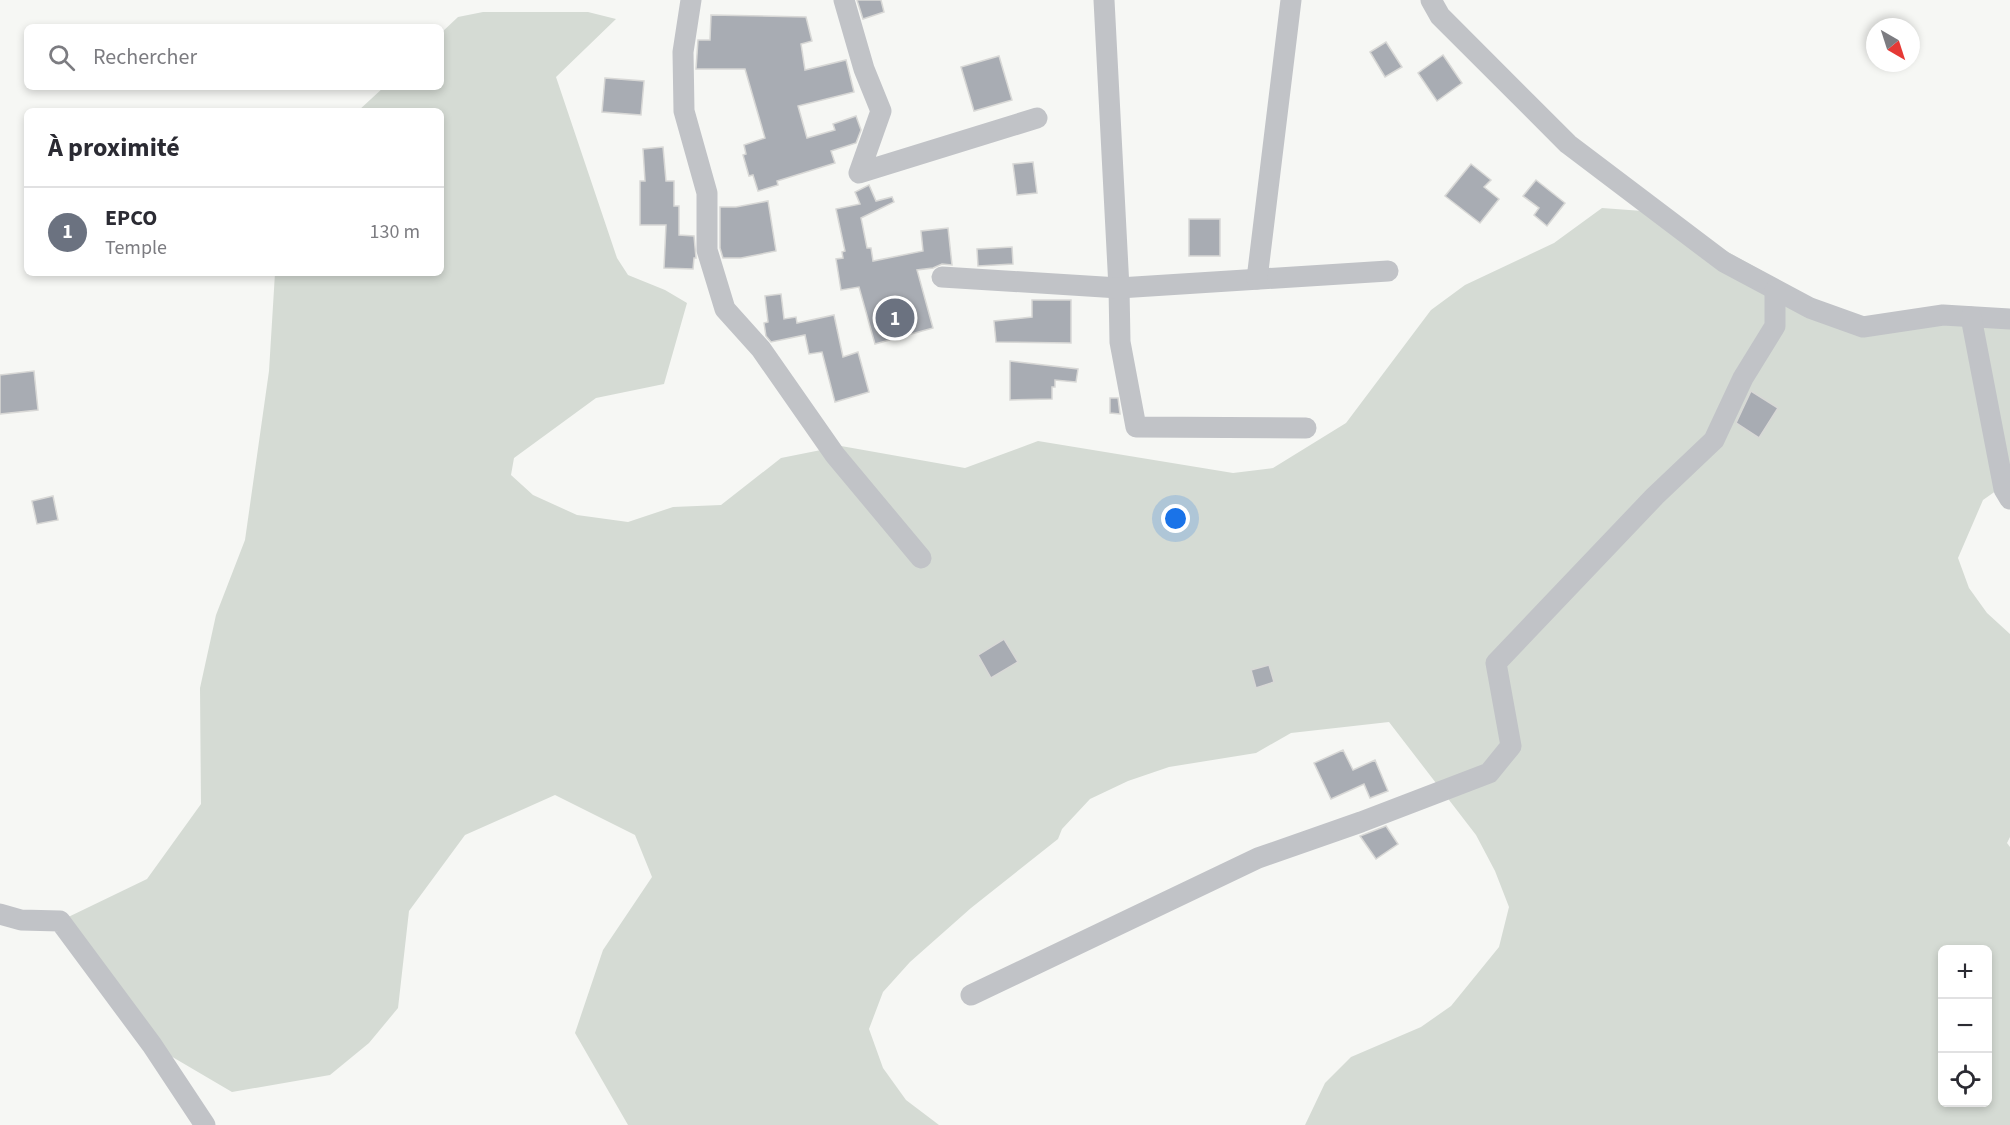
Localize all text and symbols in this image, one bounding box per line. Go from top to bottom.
north arrow [1866,18,1920,72]
search box [24,24,444,90]
icon: search [45,41,78,74]
text: Rechercher [93,41,197,73]
text: À proximité [48,129,180,166]
text: EPCO [105,202,157,234]
text: 1 [62,218,73,246]
text: 130 m [370,218,420,246]
text: Temple [105,234,167,262]
pin: 1 [876,296,914,340]
your location [1161,504,1190,533]
map controls [1938,945,1992,1107]
button: + [1938,945,1992,999]
button: − [1938,999,1992,1053]
button: locate [1938,1053,1992,1107]

